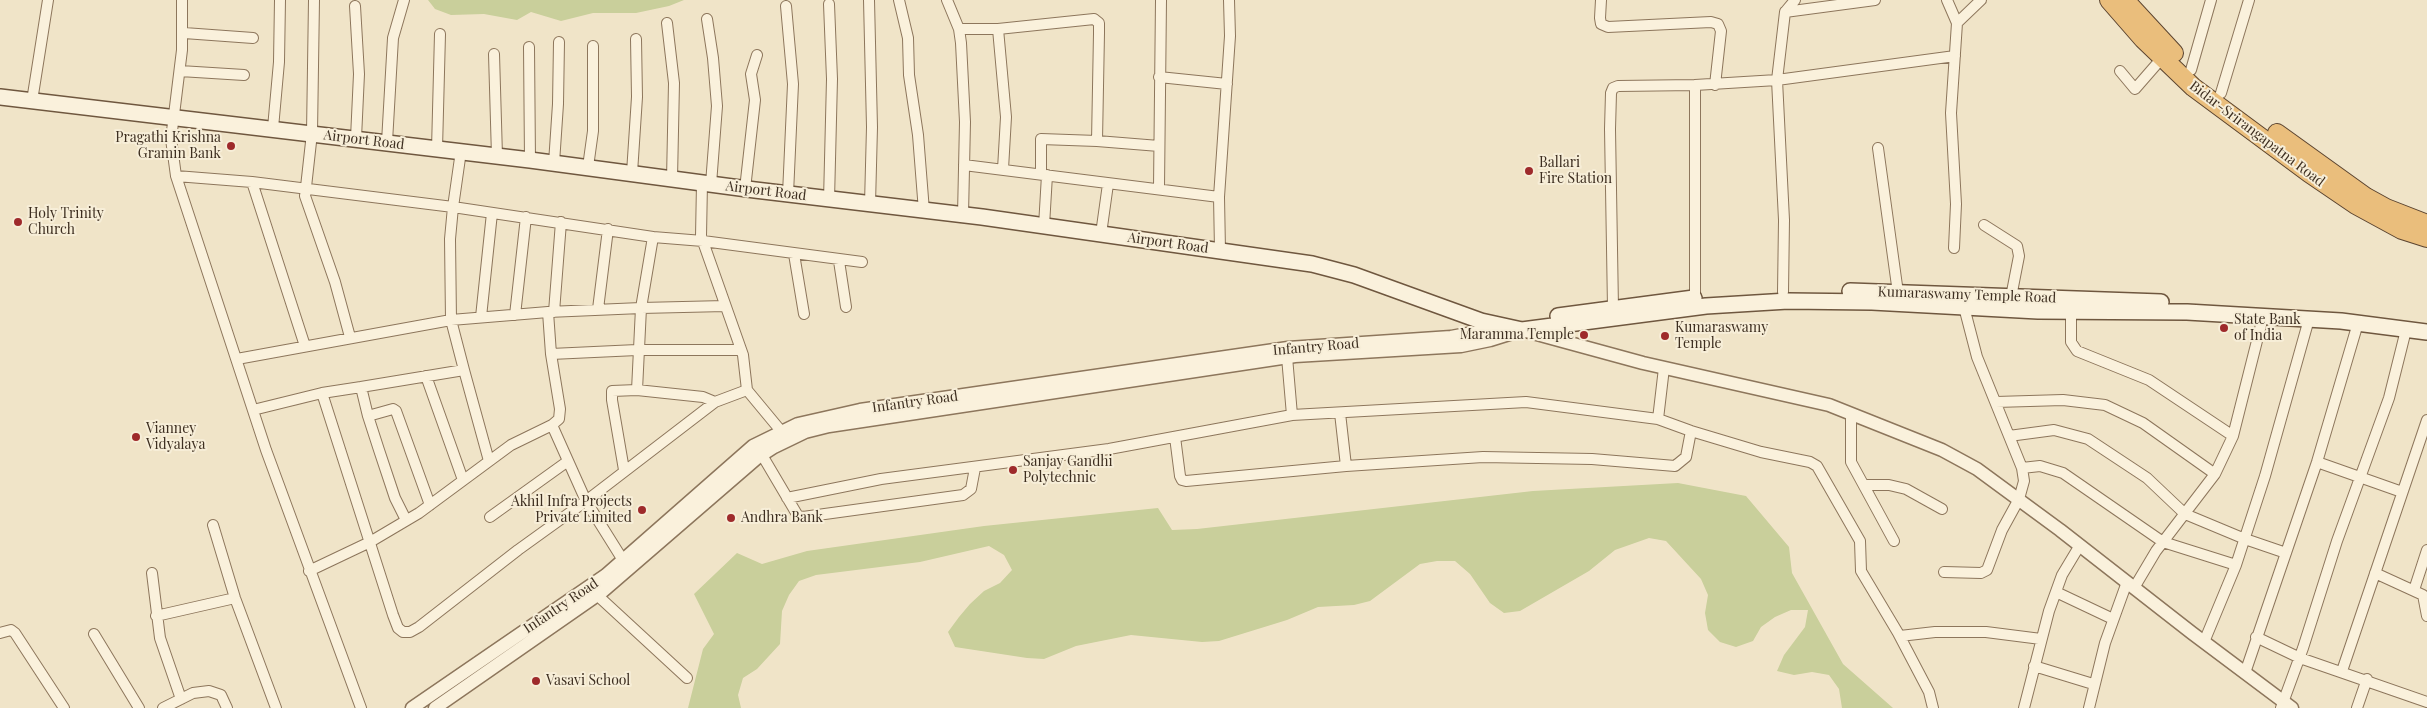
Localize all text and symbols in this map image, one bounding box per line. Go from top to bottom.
street label: Bidar-Srirangapatna Road [2186,78,2328,190]
street label: Airport Road [323,127,405,153]
place label: Pragathi Krishna Gramin Bank [115,130,221,162]
marker: Pragathi Krishna Gramin Bank [225,140,237,152]
place label: Ballari Fire Station [1539,155,1612,188]
marker: Ballari Fire Station [1523,165,1535,177]
street label: Airport Road [725,178,807,204]
place label: Holy Trinity Church [28,206,104,238]
marker: Holy Trinity Church [12,216,24,228]
street label: Airport Road [1126,229,1210,257]
street label: Kumaraswamy Temple Road [1877,283,2057,307]
place label: State Bank of India [2234,312,2301,344]
place label: Kumaraswamy Temple [1675,320,1768,352]
marker: State Bank of India [2218,322,2230,334]
place label: Maramma Temple [1460,327,1574,343]
marker: Maramma Temple [1578,329,1590,341]
marker: Kumaraswamy Temple [1659,330,1671,342]
street label: Infantry Road [1272,335,1360,359]
street label: Infantry Road [871,388,959,416]
place label: Vianney Vidyalaya [146,421,205,454]
marker: Vianney Vidyalaya [130,431,142,443]
place label: Sanjay Gandhi Polytechnic [1023,454,1113,487]
marker: Sanjay Gandhi Polytechnic [1007,464,1019,476]
place label: Akhil Infra Projects Private Limited [511,494,632,526]
marker: Akhil Infra Projects Private Limited [636,504,648,516]
place label: Andhra Bank [741,510,823,526]
marker: Andhra Bank [725,512,737,524]
street label: Infantry Road [520,575,602,637]
place label: Vasavi School [546,673,630,689]
marker: Vasavi School [530,675,542,687]

